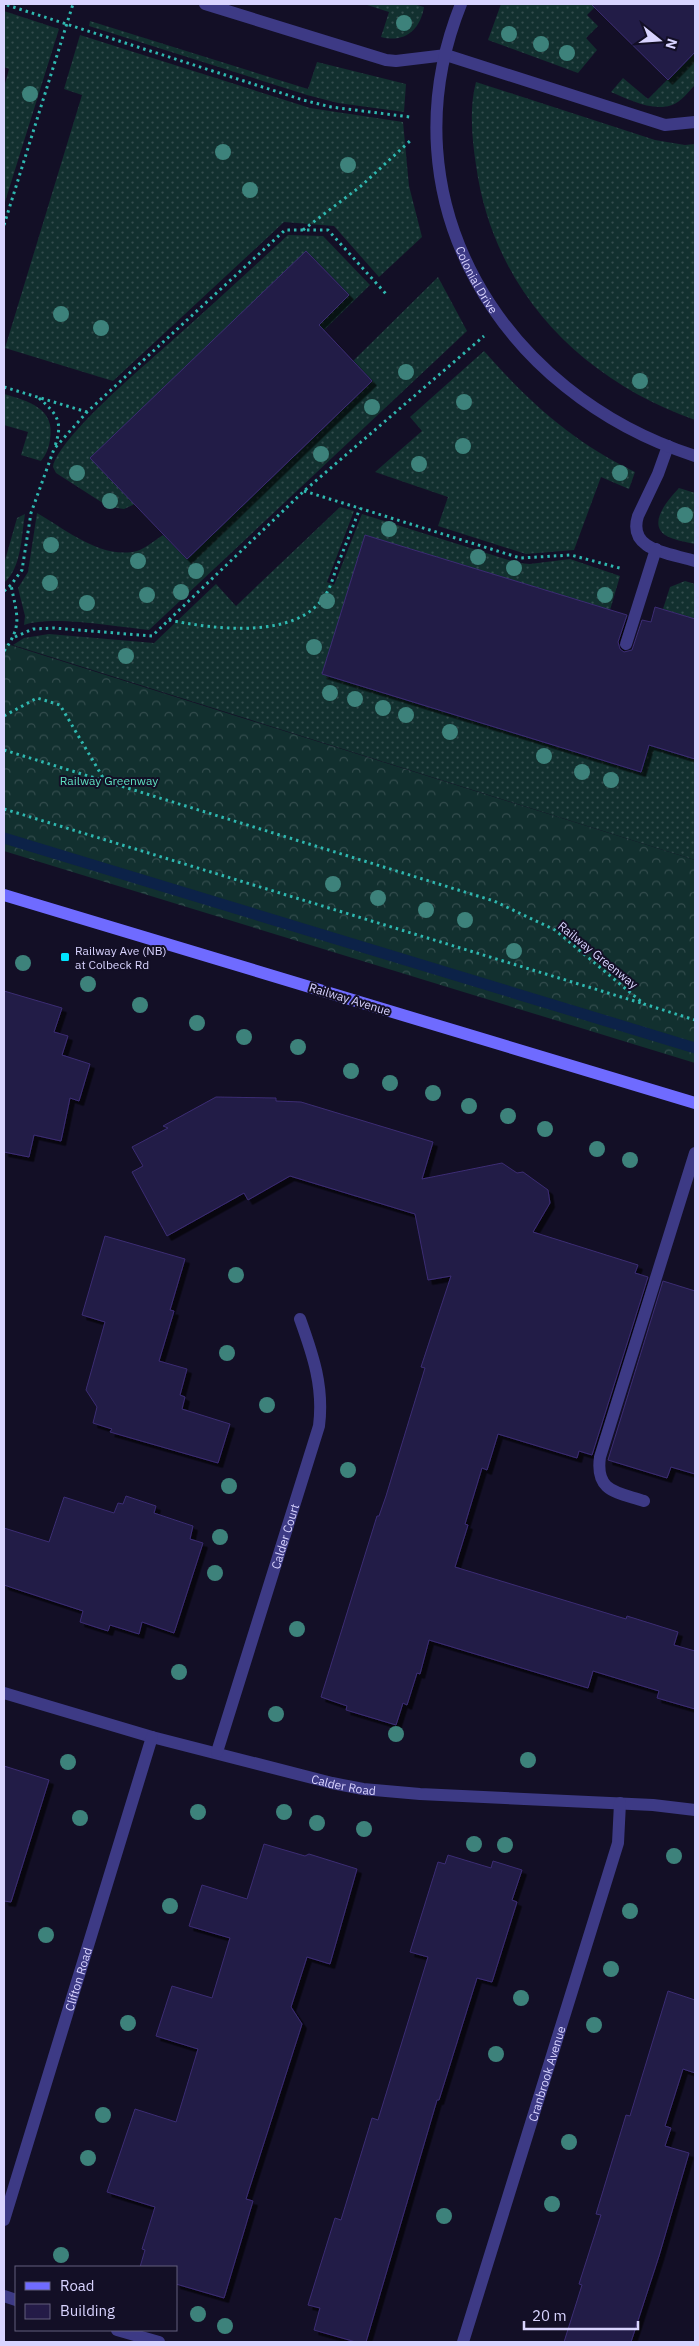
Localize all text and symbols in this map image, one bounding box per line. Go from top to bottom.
north arrow [634,15,684,65]
text: N [661,36,682,51]
street label: Colonial Drive [453,244,502,316]
park label: Railway Greenway [60,773,158,788]
street label: Railway Greenway [555,918,641,992]
place label: Railway Ave (NB) at Colbeck Rd [75,943,167,972]
marker: Railway Ave (NB) at Colbeck Rd [59,951,71,963]
street label: Railway Avenue [307,979,393,1019]
street label: Calder Court [267,1502,302,1571]
street label: Calder Road [310,1771,377,1798]
street label: Clifton Road [61,1945,95,2013]
street label: Cranbrook Avenue [524,2024,568,2123]
legend [15,2266,178,2331]
text: Road [60,2276,95,2295]
scale bar [524,2298,638,2330]
text: Building [60,2301,115,2320]
text: 20 m [532,2306,567,2325]

